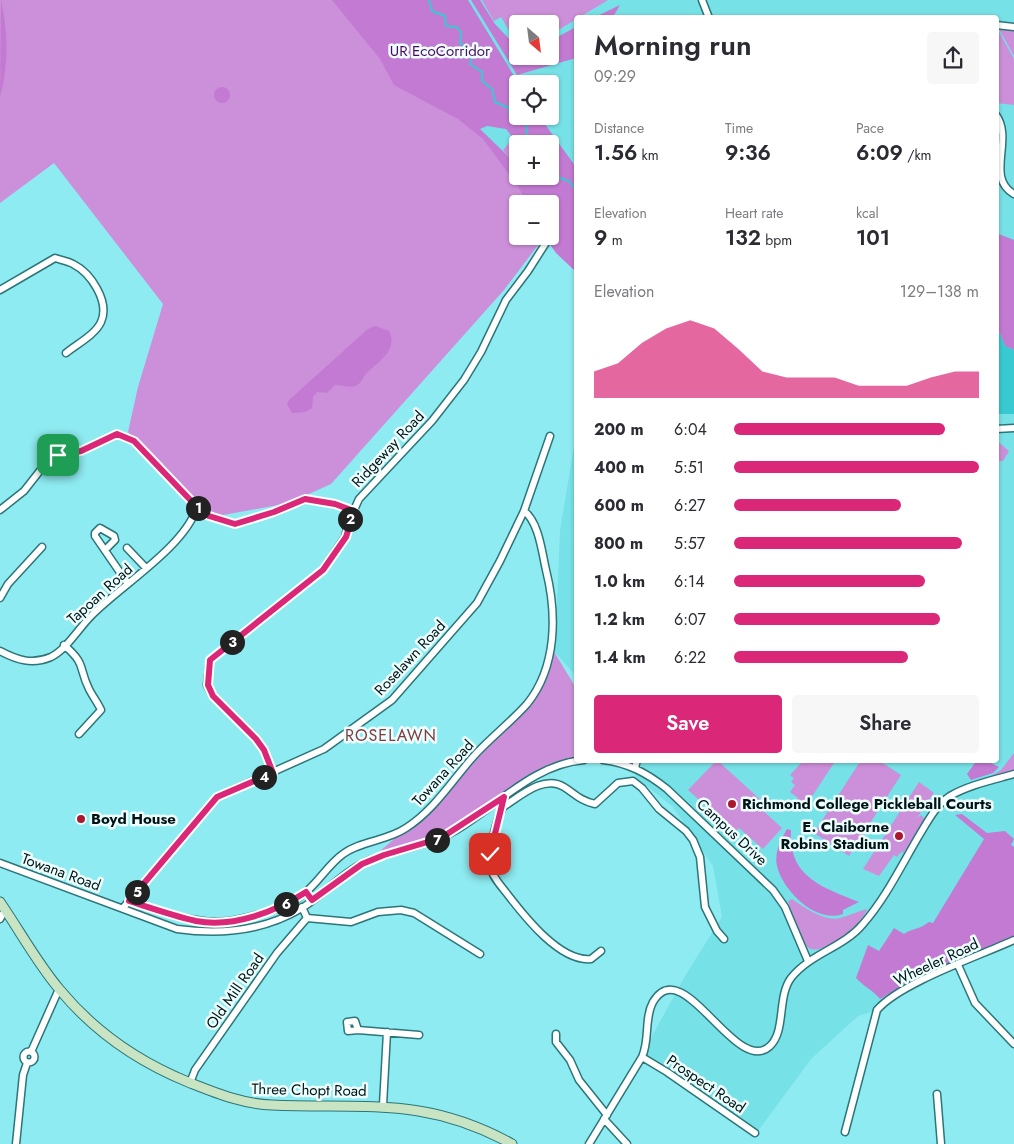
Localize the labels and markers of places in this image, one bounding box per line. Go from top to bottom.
pin [37,434,79,476]
pin: 1 [186,496,210,520]
pin: 2 [338,506,362,532]
pin: 3 [220,630,244,654]
pin: 4 [252,764,276,790]
place label: Richmond College Pickleball Courts [742,793,992,815]
marker: Richmond College Pickleball Courts [726,798,738,810]
place label: Boyd House [91,808,176,830]
marker: Boyd House [75,813,87,825]
place label: E. Claiborne Robins Stadium [781,816,889,855]
pin: 7 [424,828,450,852]
marker: E. Claiborne Robins Stadium [893,830,905,842]
pin [469,833,511,875]
pin: 5 [124,880,150,904]
pin: 6 [274,892,298,916]

